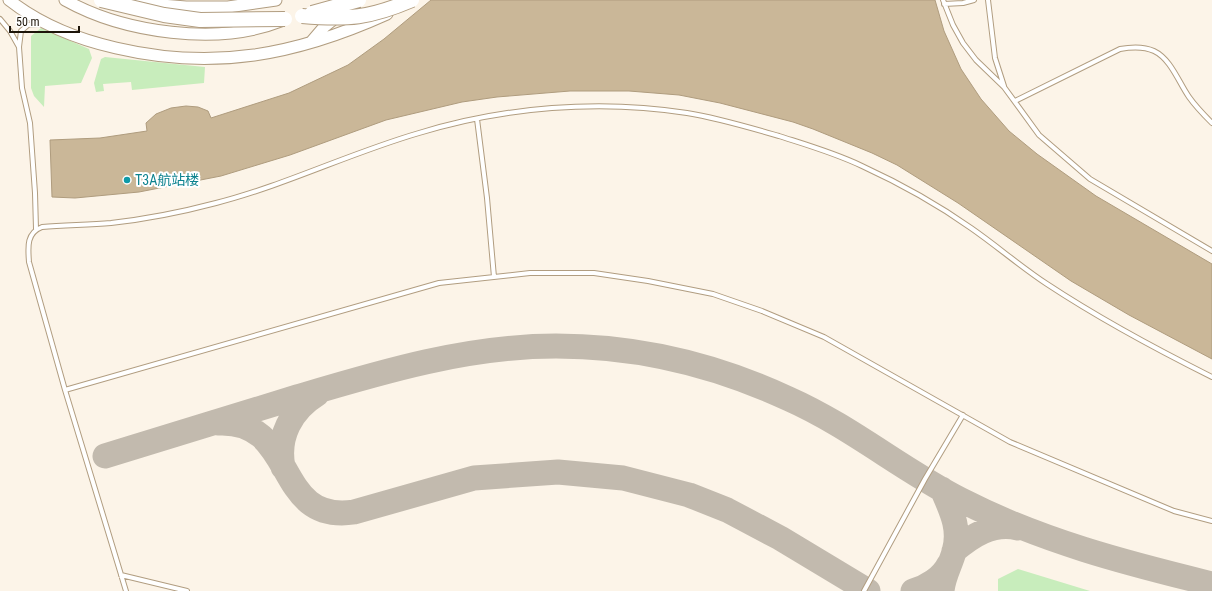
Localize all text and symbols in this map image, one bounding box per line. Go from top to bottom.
scale bar [10,8,79,34]
text: 50 m [16,15,40,29]
place label: T3A航站楼 [135,172,199,188]
marker: T3A航站楼 [122,175,132,185]

